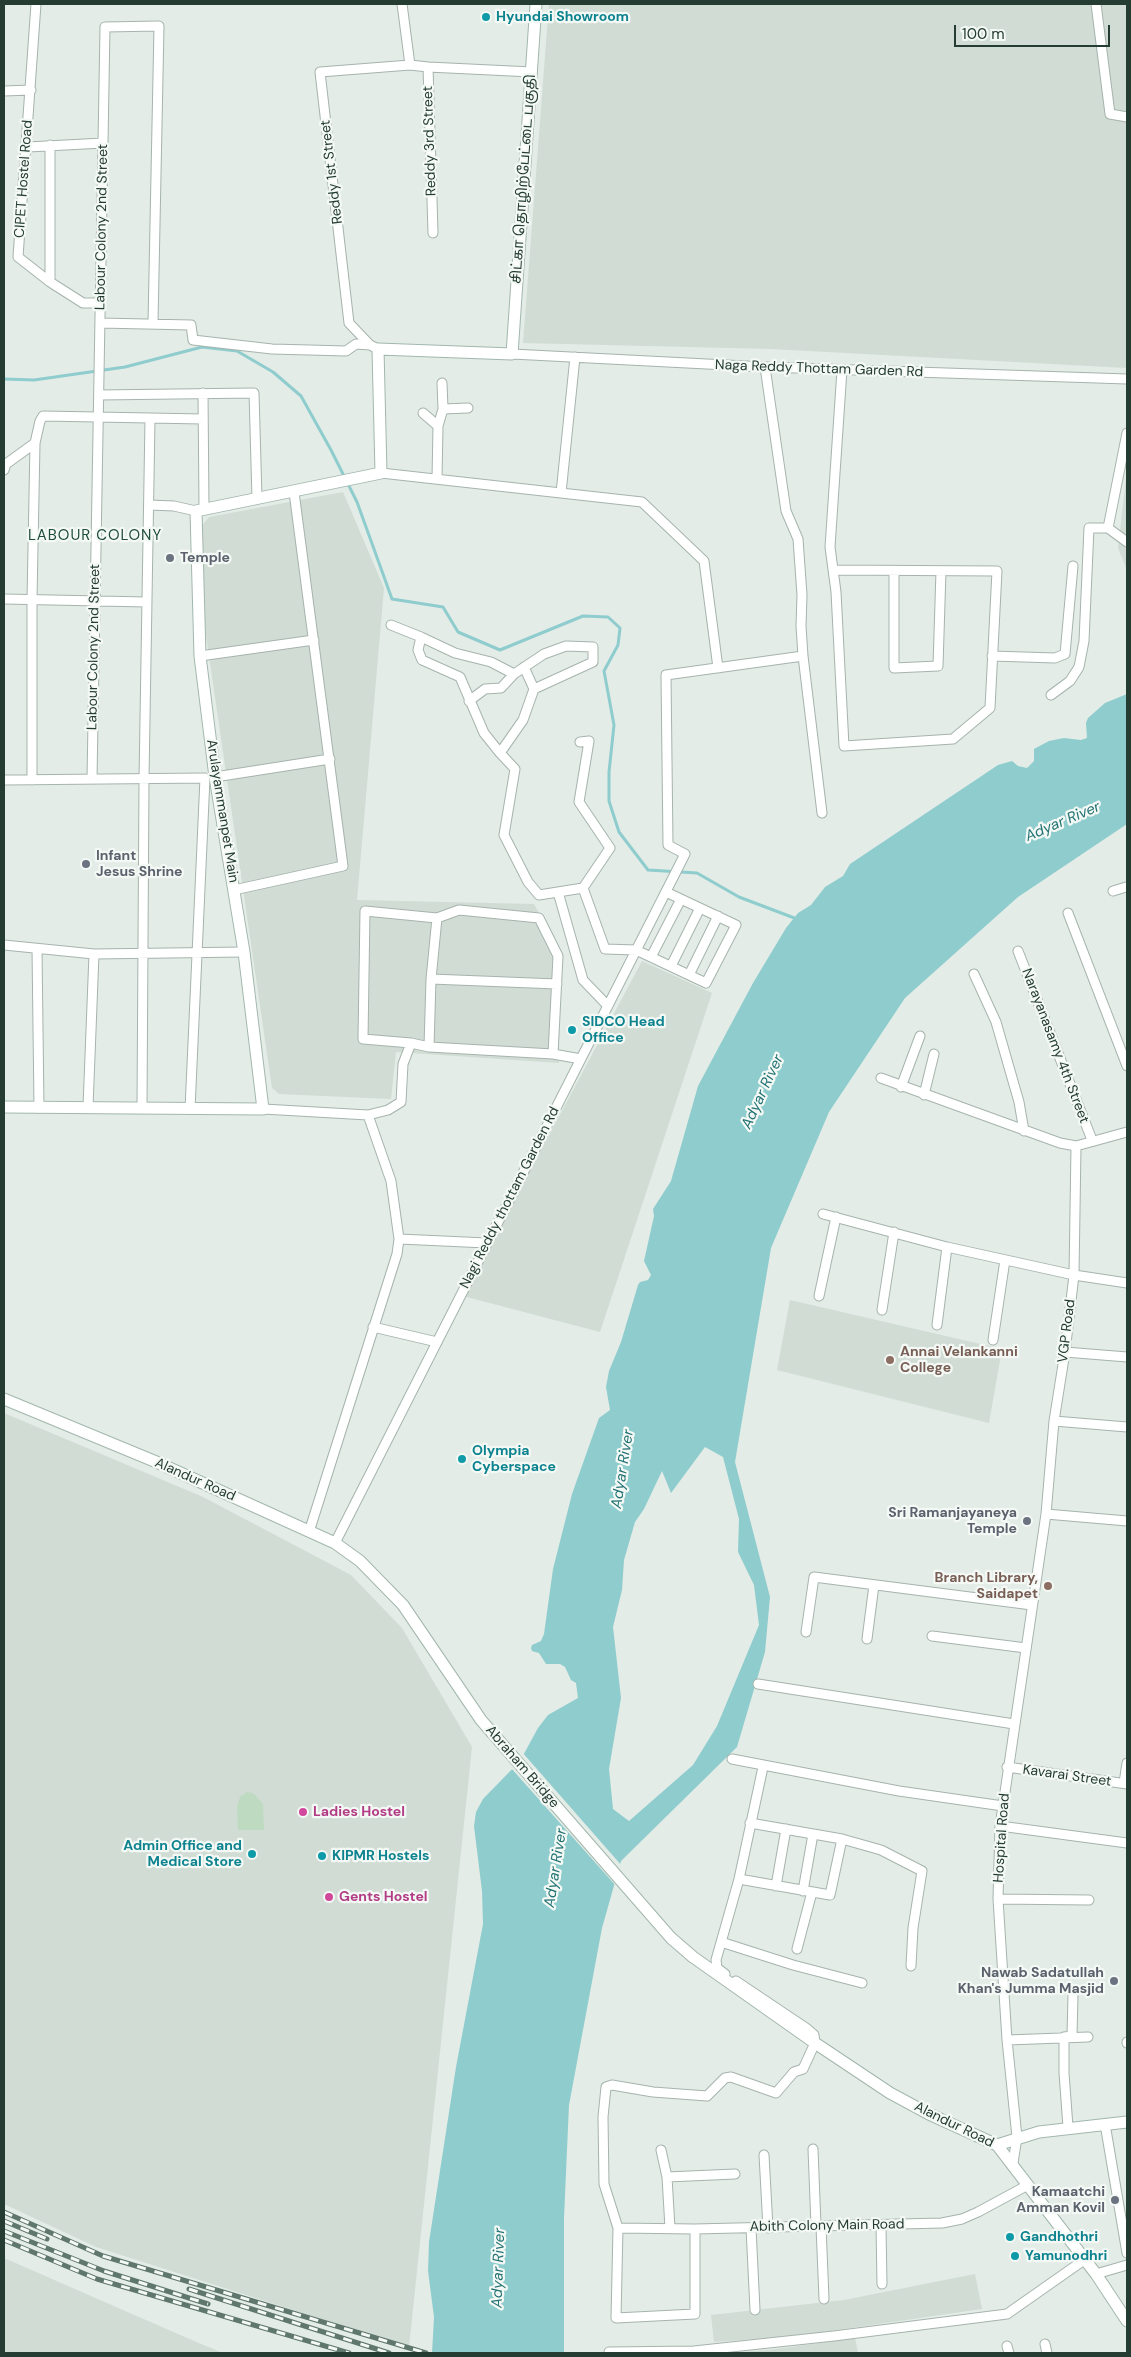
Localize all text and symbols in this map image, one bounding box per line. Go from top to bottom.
place label: Hyundai Showroom [496,9,629,25]
marker: Hyundai Showroom [480,11,492,23]
scale bar [956,15,1112,47]
text: 100 m [962,24,1005,44]
street label: சிட்கா தொழிற்பேட்டை பகுதி [508,74,540,284]
street label: Reddy 3rd Street [420,86,440,196]
street label: CIPET Hostel Road [11,119,37,239]
street label: Reddy 1st Street [317,119,347,225]
street label: Labour Colony 2nd Street [92,144,112,310]
street label: Naga Reddy Thottam Garden Rd [715,357,923,381]
district label: LABOUR COLONY [26,527,164,545]
place label: Temple [180,550,230,566]
marker: Temple [164,552,176,564]
street label: Labour Colony 2nd Street [84,564,104,730]
street label: Arulayammanpet Main [202,738,242,884]
water label: Adyar River [1023,798,1103,846]
place label: Infant Jesus Shrine [96,848,183,880]
marker: Infant Jesus Shrine [80,858,92,870]
street label: Narayanasamy 4th Street [1018,966,1092,1126]
place label: SIDCO Head Office [582,1014,665,1046]
marker: SIDCO Head Office [566,1024,578,1036]
water label: Adyar River [738,1052,788,1132]
street label: Nagi Reddy thottam Garden Rd [457,1104,563,1292]
street label: VGP Road [1055,1298,1079,1364]
place label: Annai Velankanni College [900,1344,1018,1376]
marker: Annai Velankanni College [884,1354,896,1366]
water label: Adyar River [608,1428,638,1510]
place label: Olympia Cyberspace [472,1443,556,1475]
marker: Olympia Cyberspace [456,1453,468,1465]
street label: Alandur Road [152,1455,238,1505]
place label: Sri Ramanjayaneya Temple [888,1505,1017,1538]
marker: Sri Ramanjayaneya Temple [1021,1515,1033,1527]
place label: Branch Library, Saidapet [935,1570,1038,1602]
marker: Branch Library, Saidapet [1042,1580,1054,1592]
street label: Abraham Bridge [482,1722,562,1812]
street label: Kavarai Street [1022,1761,1112,1791]
street label: Hospital Road [990,1793,1014,1883]
place label: Ladies Hostel [313,1804,405,1820]
marker: Ladies Hostel [297,1806,309,1818]
water label: Adyar River [541,1827,571,1909]
place label: Admin Office and Medical Store [123,1838,242,1870]
marker: Admin Office and Medical Store [246,1848,258,1860]
place label: KIPMR Hostels [332,1848,429,1864]
marker: KIPMR Hostels [316,1850,328,1862]
place label: Gents Hostel [339,1889,428,1905]
marker: Gents Hostel [323,1891,335,1903]
place label: Nawab Sadatullah Khan's Jumma Masjid [958,1965,1104,1998]
marker: Nawab Sadatullah Khan's Jumma Masjid [1108,1975,1120,1987]
street label: Alandur Road [912,2099,996,2151]
place label: Kamaatchi Amman Kovil [1016,2184,1105,2216]
marker: Kamaatchi Amman Kovil [1109,2194,1121,2206]
street label: Abith Colony Main Road [749,2216,905,2236]
water label: Adyar River [489,2228,509,2308]
place label: Gandhothri [1020,2229,1098,2245]
marker: Gandhothri [1004,2231,1016,2243]
place label: Yamunodhri [1025,2248,1107,2264]
marker: Yamunodhri [1009,2250,1021,2262]

